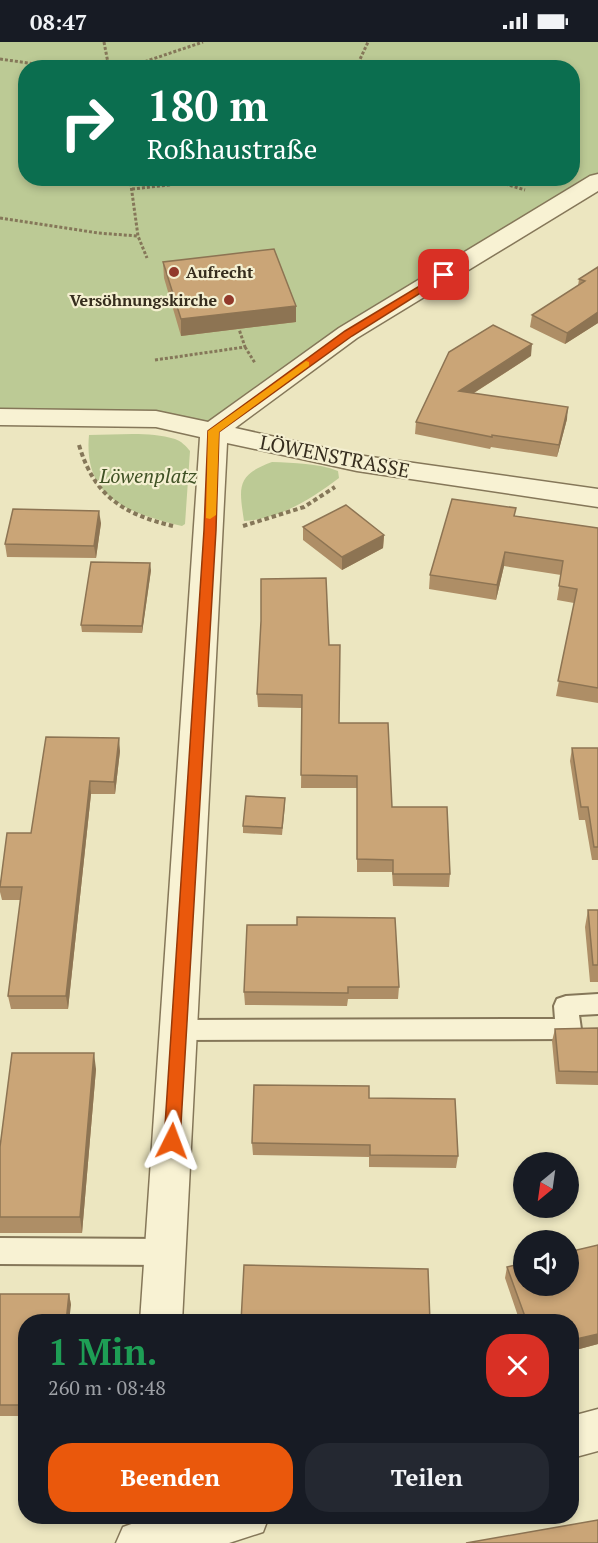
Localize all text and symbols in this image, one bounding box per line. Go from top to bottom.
text: 08:47 [30,7,87,36]
text: 180 m [147,77,268,133]
icon: right [48,84,126,162]
text: Roßhaustraße [147,131,317,167]
pin [418,249,469,300]
icon: arrive [427,258,460,291]
place label: Aufrecht [186,261,254,283]
marker: Aufrecht [167,265,181,279]
place label: Versöhnungskirche [69,289,217,311]
marker: Versöhnungskirche [222,293,236,307]
street label: LÖWENSTRASSE [258,428,412,484]
park label: Löwenplatz [98,462,198,489]
position arrow [140,1109,204,1173]
north arrow [513,1152,579,1218]
map controls [513,1152,579,1296]
button: sound [513,1230,579,1296]
text: 1 Min. [48,1328,157,1375]
button: close [486,1334,549,1397]
text: 260 m · 08:48 [48,1374,166,1401]
button: Beenden [48,1443,293,1512]
button: Teilen [305,1443,549,1512]

